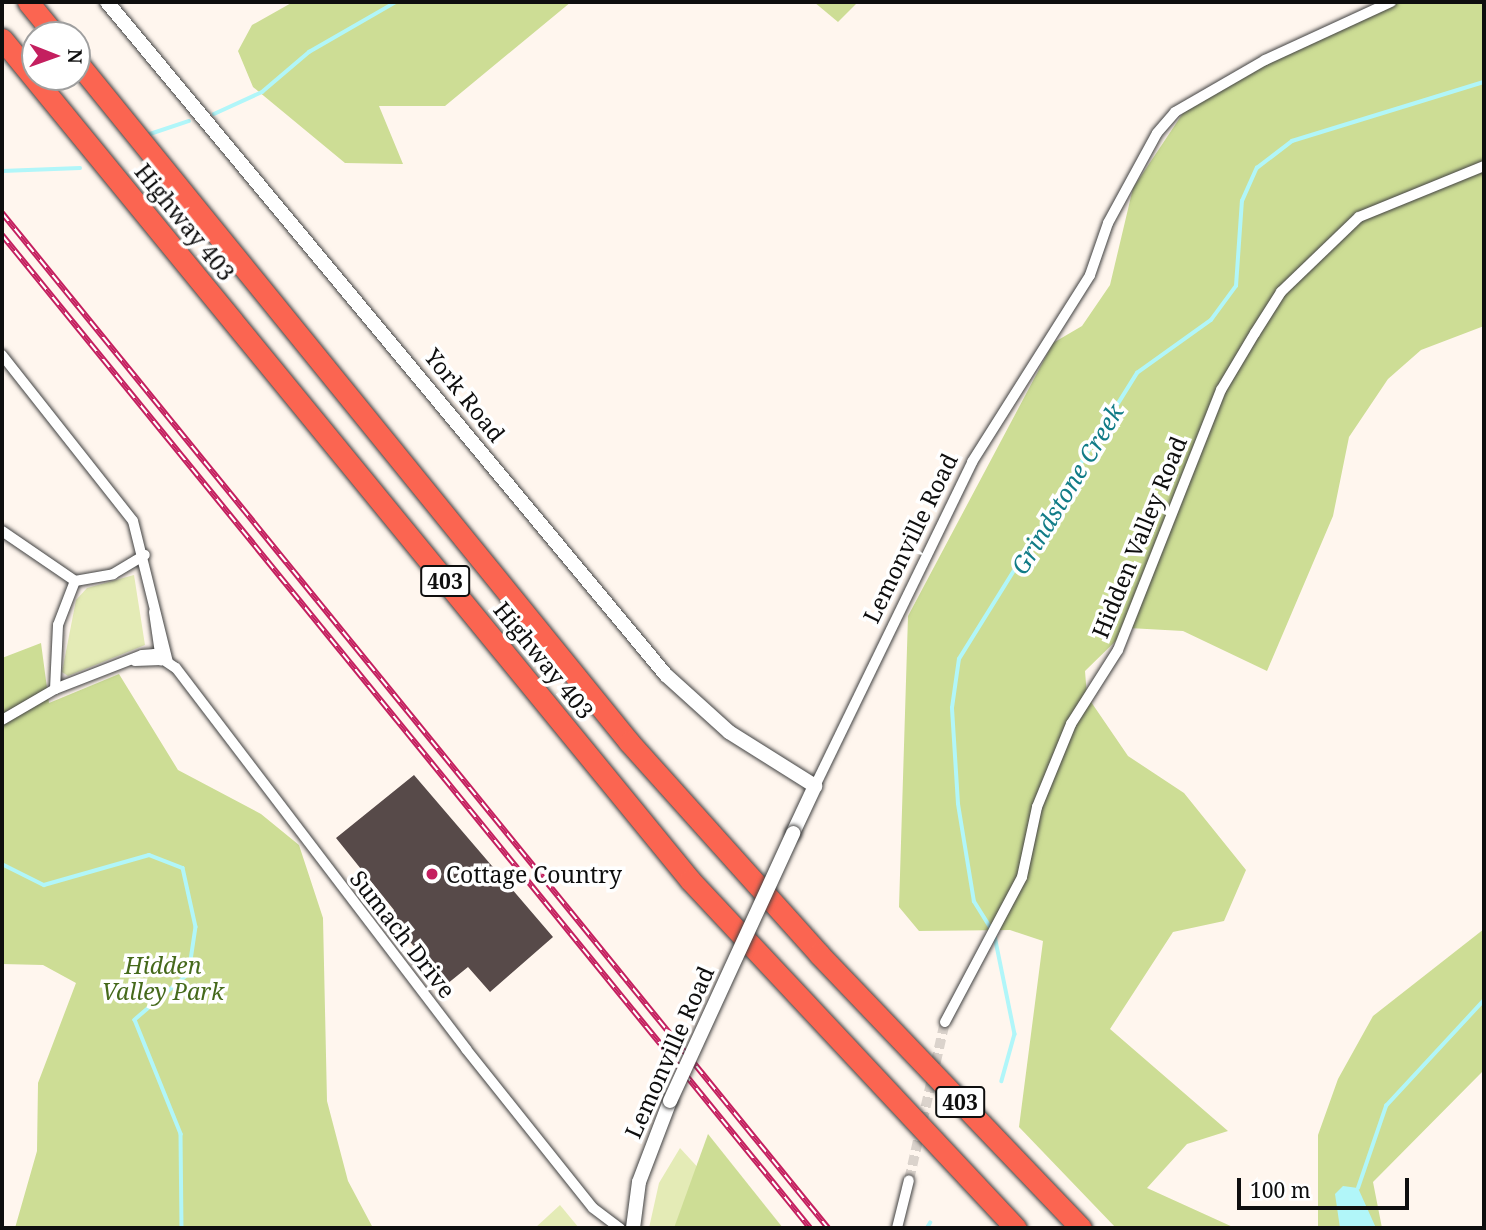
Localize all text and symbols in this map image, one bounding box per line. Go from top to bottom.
north arrow [21,21,91,91]
text: N [62,49,88,64]
street label: Highway 403 [129,158,241,286]
street label: York Road [419,343,511,447]
water label: Grindstone Creek [1005,399,1129,579]
street label: Hidden Valley Road [1086,432,1192,642]
street label: Lemonville Road [857,449,963,627]
road number: 403 [419,564,471,598]
street label: Highway 403 [488,596,600,724]
place label: Cottage Country [446,860,622,888]
street label: Sumach Drive [345,865,461,1003]
marker: Cottage Country [424,866,440,882]
park label: Hidden Valley Park [102,951,224,1005]
street label: Lemonville Road [619,962,719,1142]
road number: 403 [934,1084,986,1120]
scale bar [1241,1164,1412,1208]
text: 100 m [1250,1176,1311,1204]

